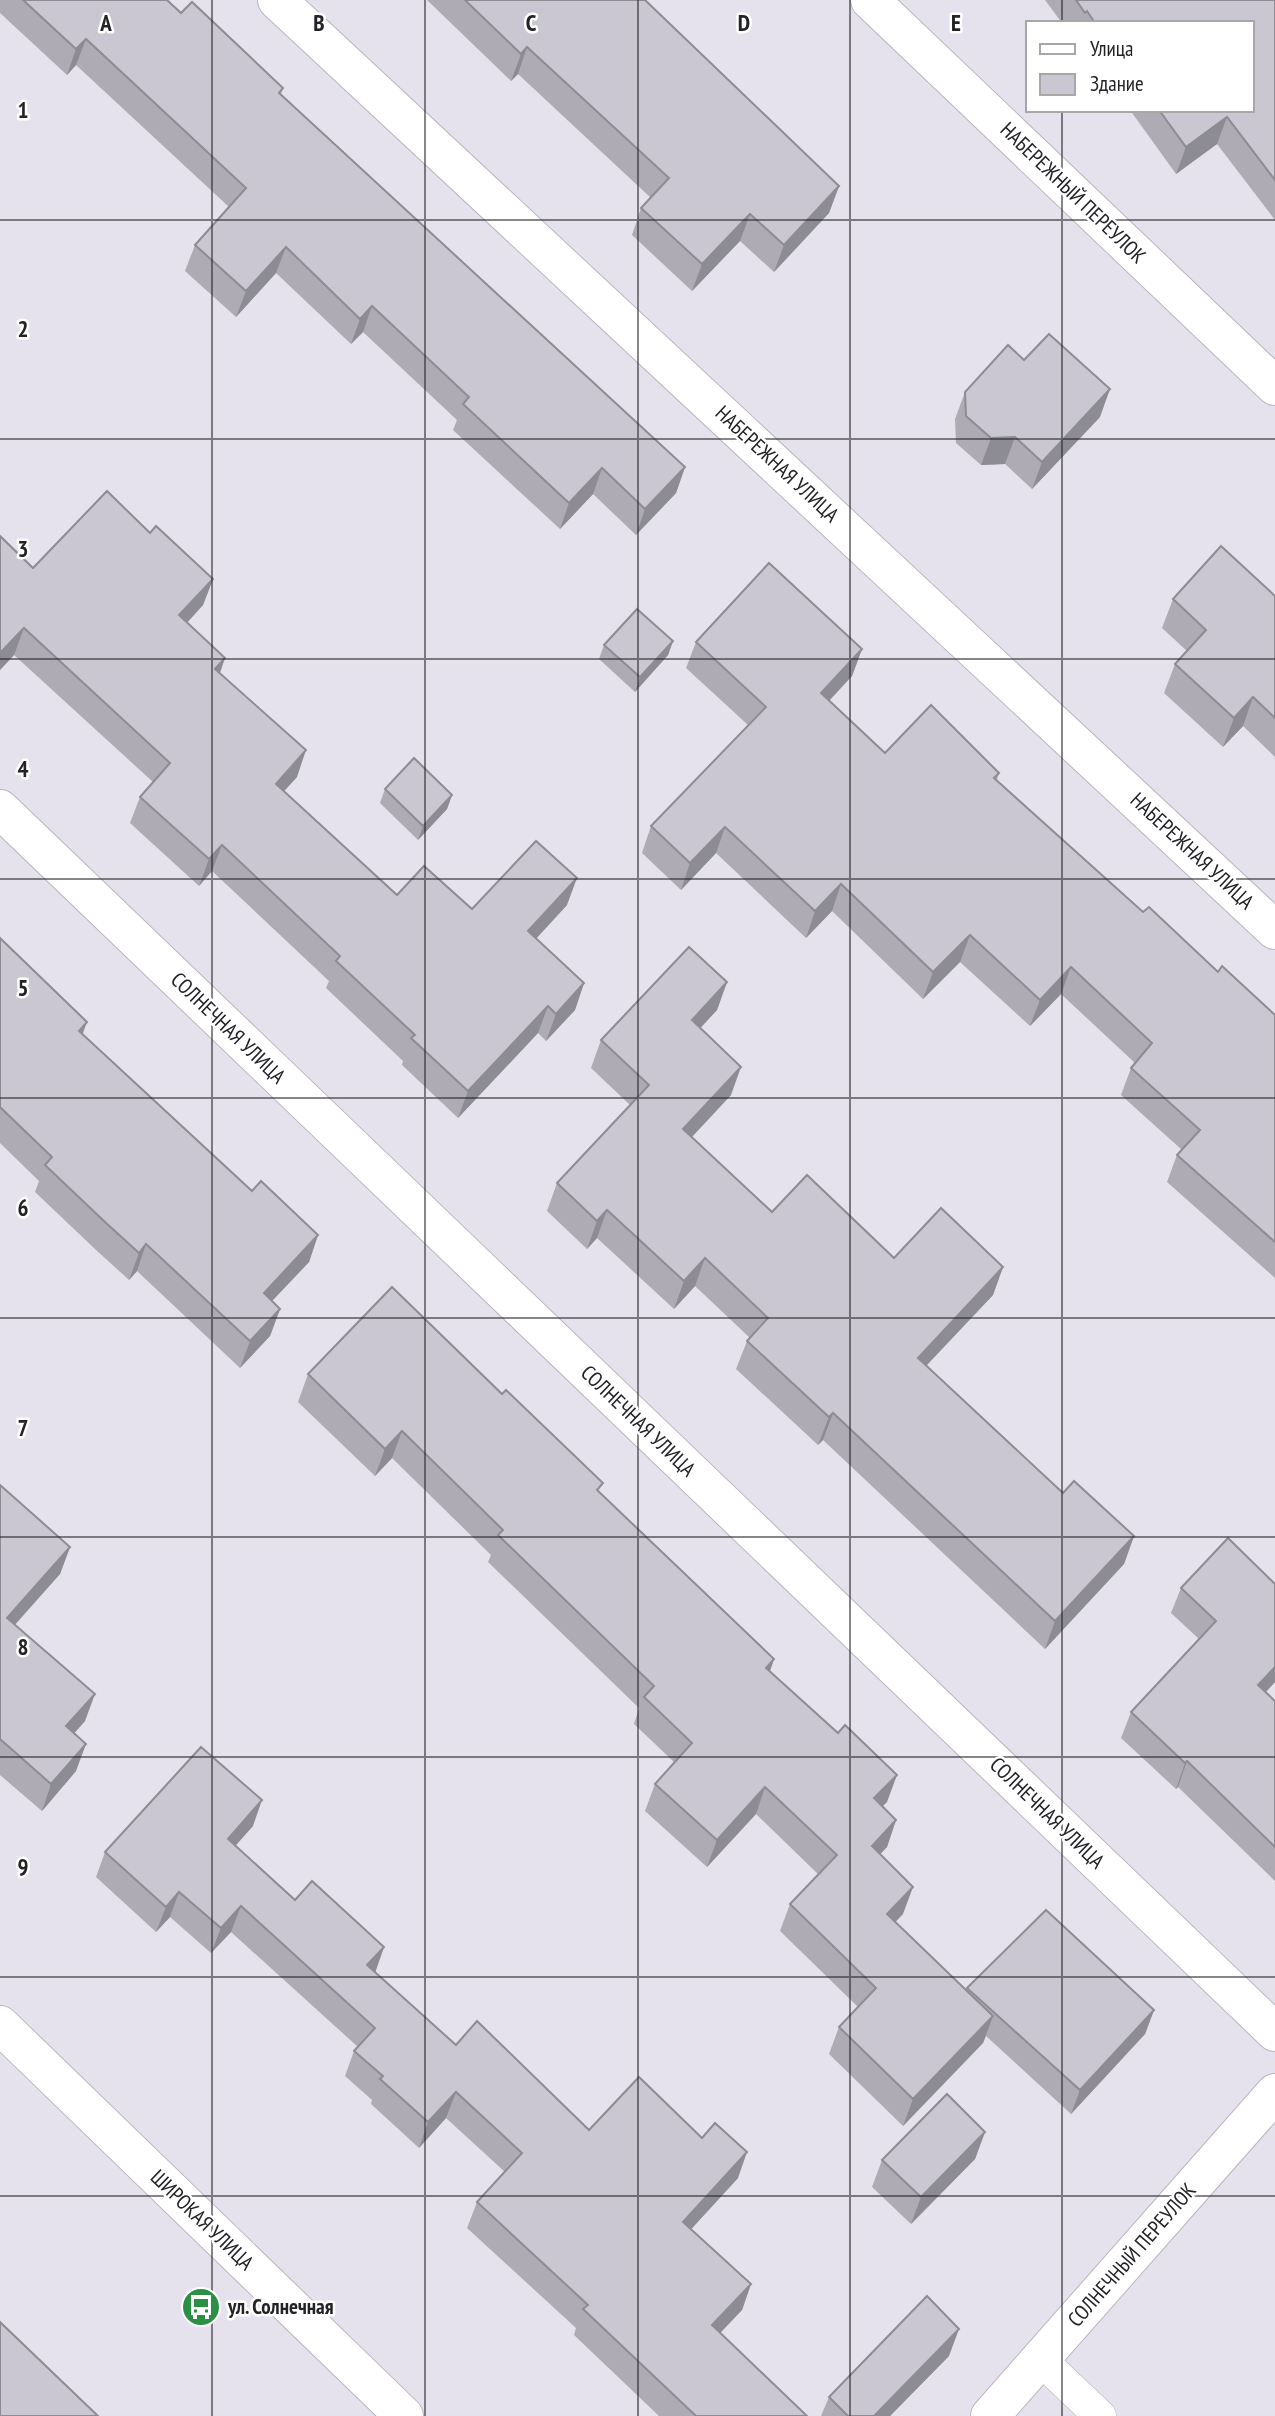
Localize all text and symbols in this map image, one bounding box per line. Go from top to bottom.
text: A [99,8,112,37]
text: B [313,8,325,37]
text: C [526,8,537,37]
text: D [738,8,750,37]
text: E [951,8,961,37]
legend [1026,21,1254,112]
text: Улица [1090,35,1133,62]
text: Здание [1090,70,1144,97]
text: 1 [18,95,29,124]
street label: НАБЕРЕЖНЫЙ ПЕРЕУЛОК [995,116,1152,269]
text: 2 [18,314,29,343]
street label: НАБЕРЕЖНАЯ УЛИЦА [710,399,845,528]
text: 3 [18,534,29,563]
text: 4 [18,754,29,783]
street label: НАБЕРЕЖНАЯ УЛИЦА [1125,786,1260,915]
street label: СОЛНЕЧНАЯ УЛИЦА [165,966,291,1089]
text: 5 [18,973,29,1002]
text: 6 [18,1193,29,1222]
street label: СОЛНЕЧНАЯ УЛИЦА [575,1359,701,1482]
text: 7 [18,1413,29,1442]
text: 8 [18,1632,29,1661]
street label: СОЛНЕЧНАЯ УЛИЦА [984,1751,1110,1874]
text: 9 [18,1852,29,1881]
street label: ШИРОКАЯ УЛИЦА [145,2164,260,2276]
street label: СОЛНЕЧНЫЙ ПЕРЕУЛОК [1062,2177,1202,2332]
bus stop icon: ул. Солнечная [180,2286,222,2328]
place label: ул. Солнечная [227,2293,334,2320]

